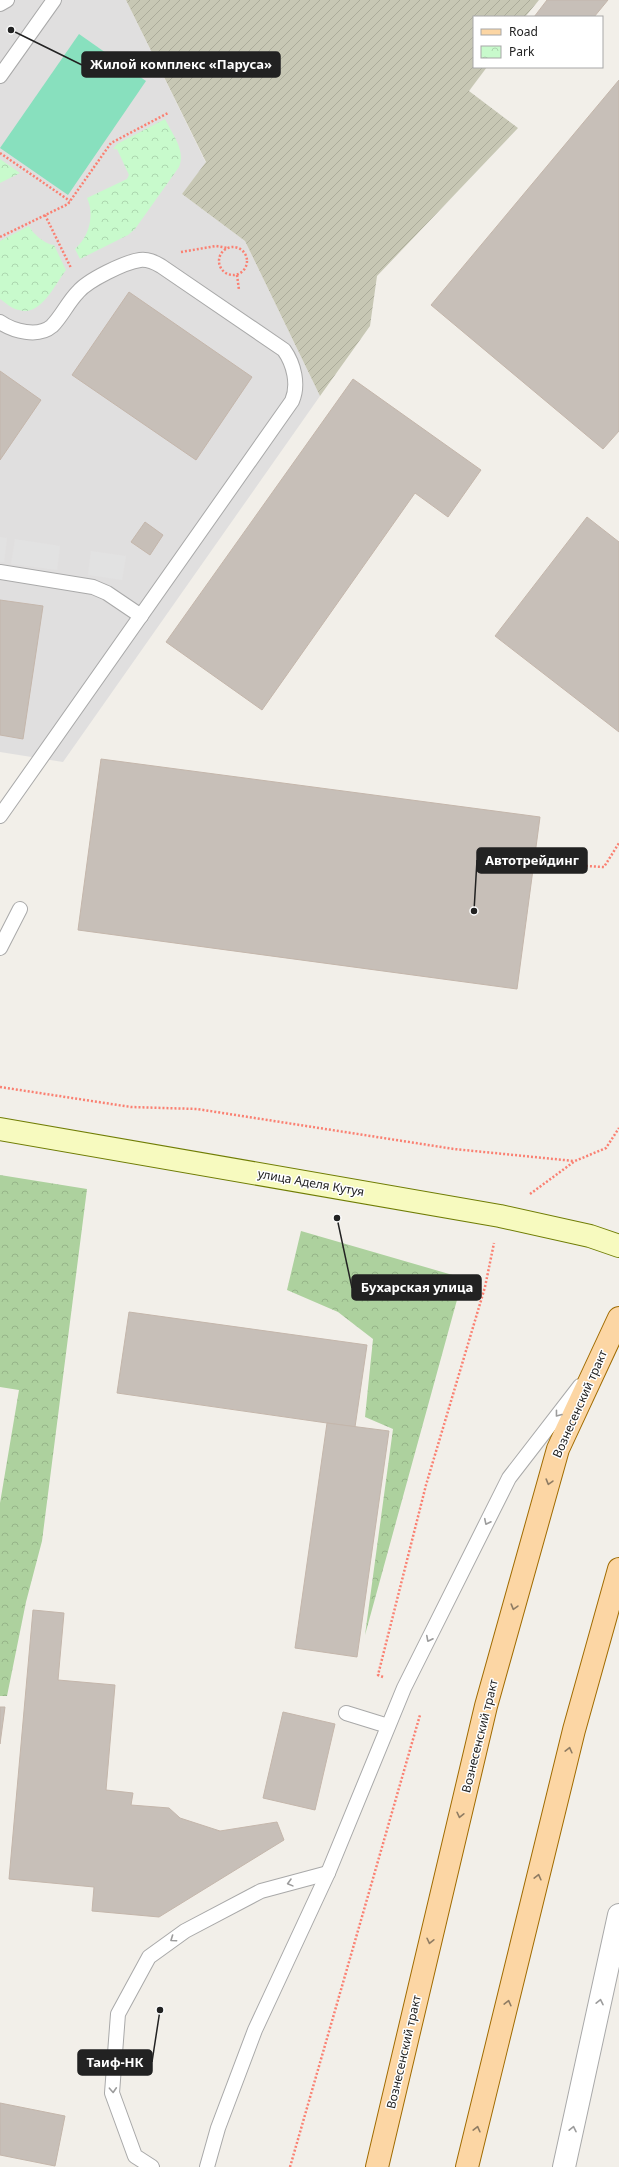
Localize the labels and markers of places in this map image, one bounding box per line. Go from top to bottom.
callout: Жилой комплекс «Паруса» [82,52,280,77]
callout: Автотрейдинг [477,848,587,873]
callout: Бухарская улица [352,1275,481,1300]
callout: Таиф-НК [78,2050,152,2075]

